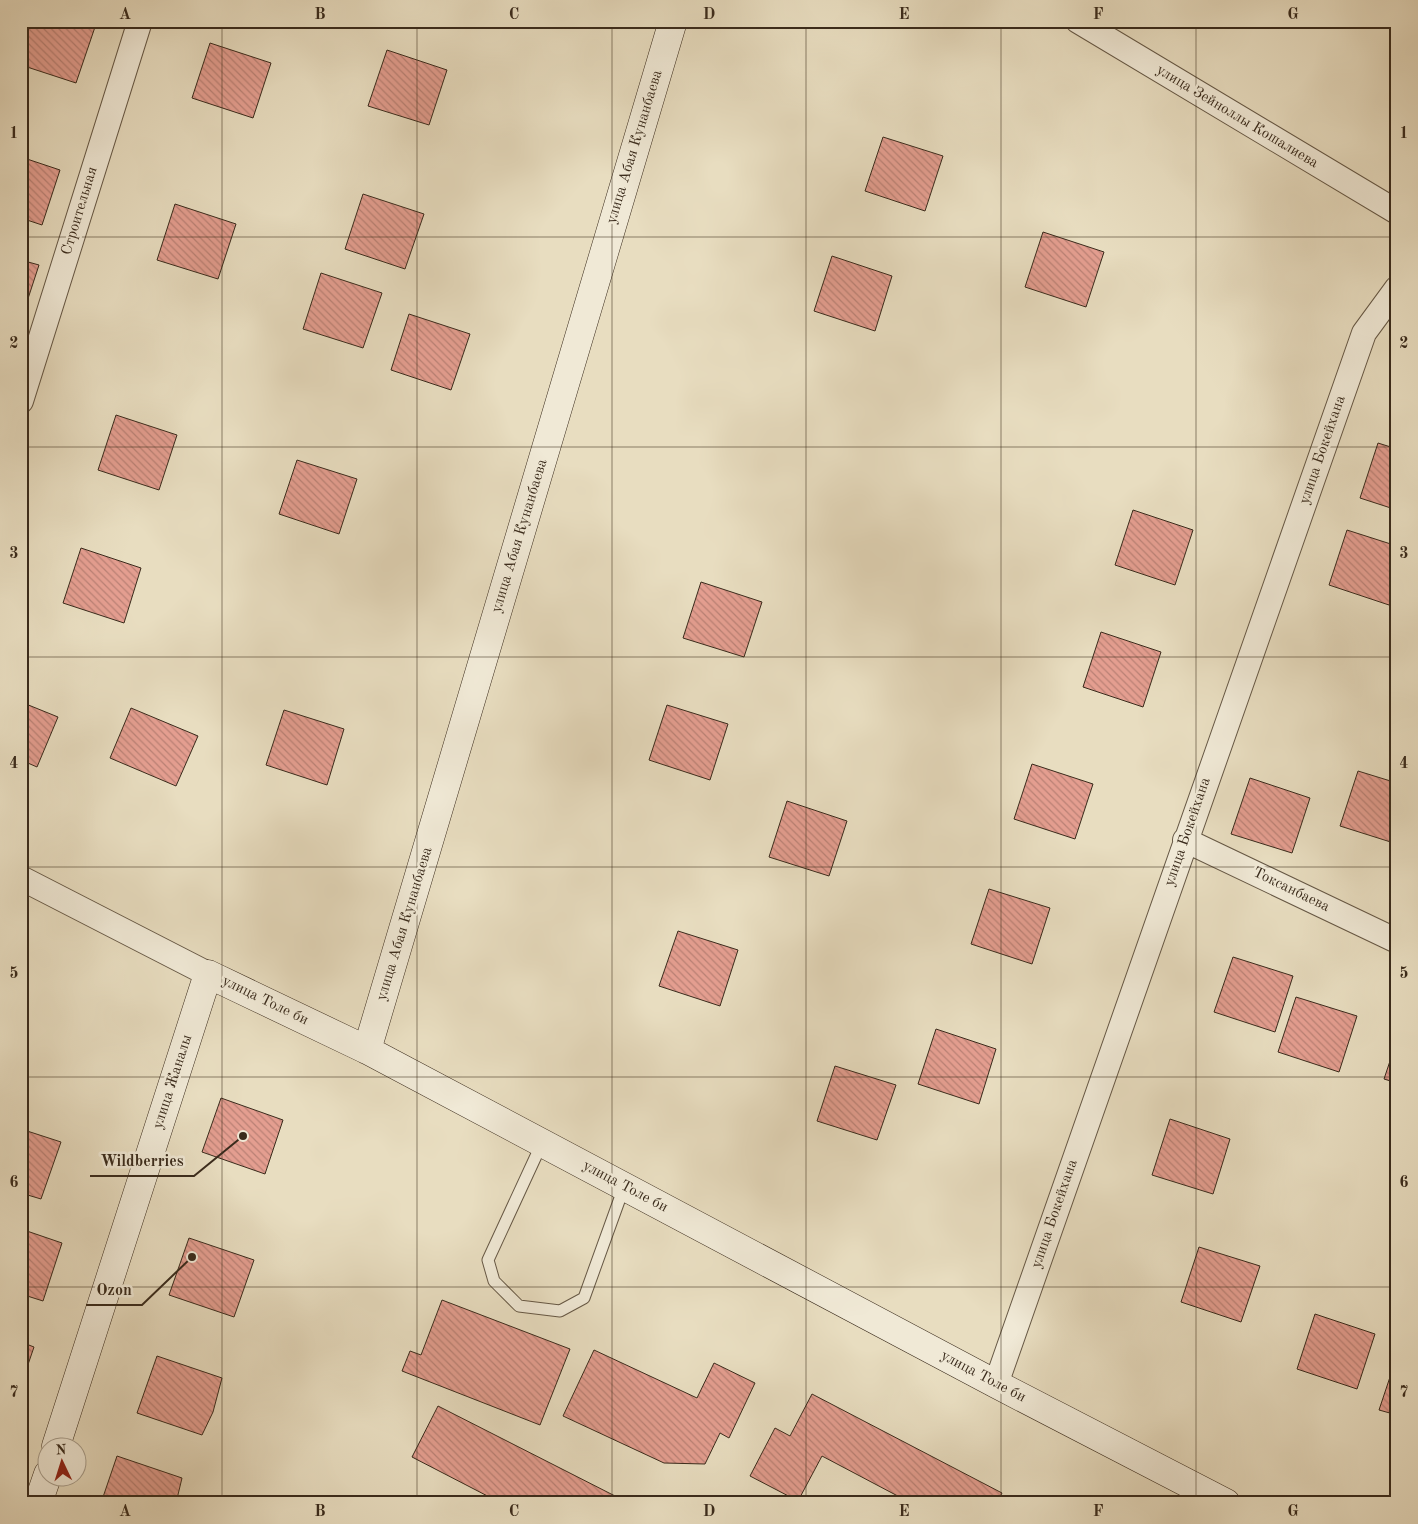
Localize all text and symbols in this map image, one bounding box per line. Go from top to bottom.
text: A [119,7,131,23]
text: B [314,7,326,23]
text: C [509,7,519,23]
text: D [703,7,715,23]
text: E [898,7,910,23]
text: F [1093,7,1104,23]
text: G [1287,7,1299,23]
street label: улица Зейноллы Кошалиева [1153,63,1321,172]
street label: улица Абая Кунанбаева [604,68,666,226]
text: 1 [9,126,19,142]
text: 1 [1399,126,1409,142]
street label: Строительная [59,165,101,257]
text: 2 [9,336,19,352]
text: 2 [1399,336,1409,352]
street label: улица Бокейхана [1297,393,1349,506]
street label: улица Абая Кунанбаева [489,457,551,615]
text: 3 [9,546,19,562]
text: 3 [1399,546,1409,562]
text: 4 [9,756,19,772]
text: 4 [1399,756,1409,772]
street label: улица Бокейхана [1162,775,1214,888]
street label: улица Абая Кунанбаева [374,845,436,1003]
street label: Токсанбаева [1250,865,1332,915]
text: 5 [9,966,19,982]
text: 5 [1399,966,1409,982]
street label: улица Толе би [220,974,310,1028]
street label: улица Жаналы [151,1033,195,1131]
callout: Wildberries [90,1145,194,1176]
text: Wildberries [100,1154,184,1170]
street label: улица Бокейхана [1029,1157,1081,1270]
street label: улица Толе би [580,1158,670,1216]
text: 6 [9,1175,19,1191]
text: 6 [1399,1175,1409,1191]
callout: Ozon [86,1274,142,1305]
text: Ozon [96,1283,132,1299]
street label: улица Толе би [938,1348,1028,1406]
text: 7 [9,1385,19,1401]
text: 7 [1399,1385,1409,1401]
north arrow [38,1436,88,1486]
text: N [55,1443,67,1457]
text: A [119,1504,131,1520]
text: B [314,1504,326,1520]
text: C [509,1504,519,1520]
text: D [703,1504,715,1520]
text: E [898,1504,910,1520]
text: F [1093,1504,1104,1520]
text: G [1287,1504,1299,1520]

